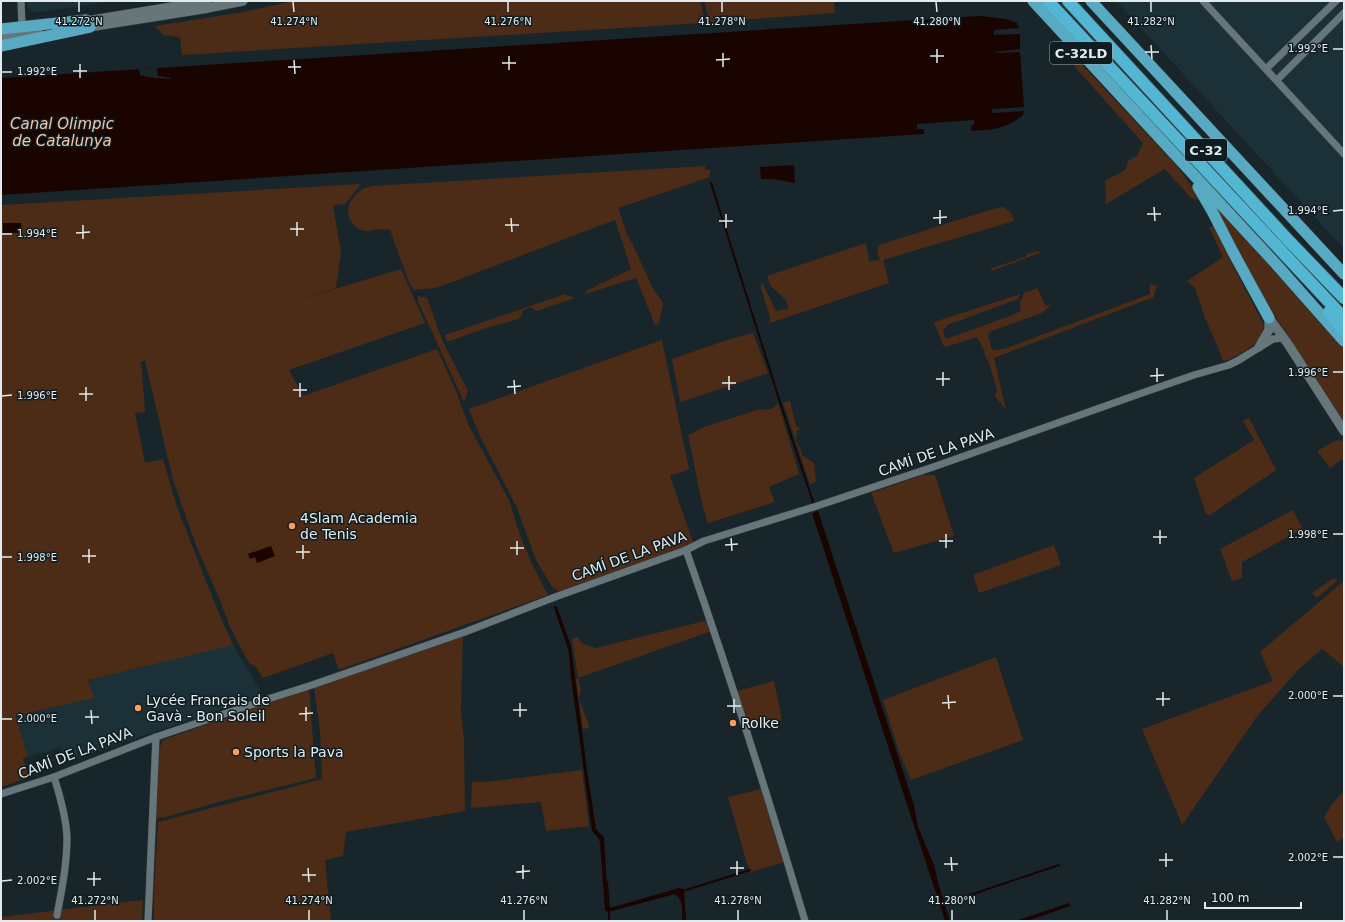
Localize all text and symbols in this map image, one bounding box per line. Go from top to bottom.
text: 41.272°N [55,16,103,27]
text: 41.274°N [270,16,318,27]
text: 41.276°N [484,16,532,27]
text: 41.278°N [698,16,746,27]
text: 41.280°N [913,16,961,27]
text: 41.282°N [1127,16,1175,27]
road number: C-32LD [1050,42,1112,64]
text: 1.992°E [1288,43,1328,54]
text: 1.992°E [17,66,57,77]
water label: Canal Olimpic de Catalunya [10,115,115,150]
road number: C-32 [1185,139,1227,161]
text: 1.994°E [1288,205,1328,216]
text: 1.994°E [17,228,57,239]
text: 1.996°E [1288,367,1328,378]
text: 1.996°E [17,390,57,401]
street label: CAMÍ DE LA PAVA [876,425,996,479]
place label: 4Slam Academia de Tenis [300,510,418,542]
marker: 4Slam Academia de Tenis [287,521,297,531]
street label: CAMÍ DE LA PAVA [570,528,689,584]
text: 1.998°E [1288,529,1328,540]
text: 1.998°E [17,552,57,563]
text: 2.000°E [1288,690,1328,701]
place label: Lycée Français de Gavà - Bon Soleil [146,692,270,724]
marker: Lycée Français de Gavà - Bon Soleil [133,703,143,713]
text: 2.000°E [17,713,57,724]
place label: Rolke [741,715,779,731]
marker: Rolke [728,718,738,728]
street label: CAMÍ DE LA PAVA [16,724,135,782]
place label: Sports la Pava [244,744,344,760]
marker: Sports la Pava [231,747,241,757]
text: 2.002°E [1288,852,1328,863]
text: 2.002°E [17,875,57,886]
scale bar [1205,884,1301,910]
text: 100 m [1211,891,1249,905]
text: 41.272°N [71,895,119,906]
text: 41.274°N [285,895,333,906]
text: 41.276°N [500,895,548,906]
text: 41.278°N [714,895,762,906]
text: 41.280°N [928,895,976,906]
text: 41.282°N [1143,895,1191,906]

